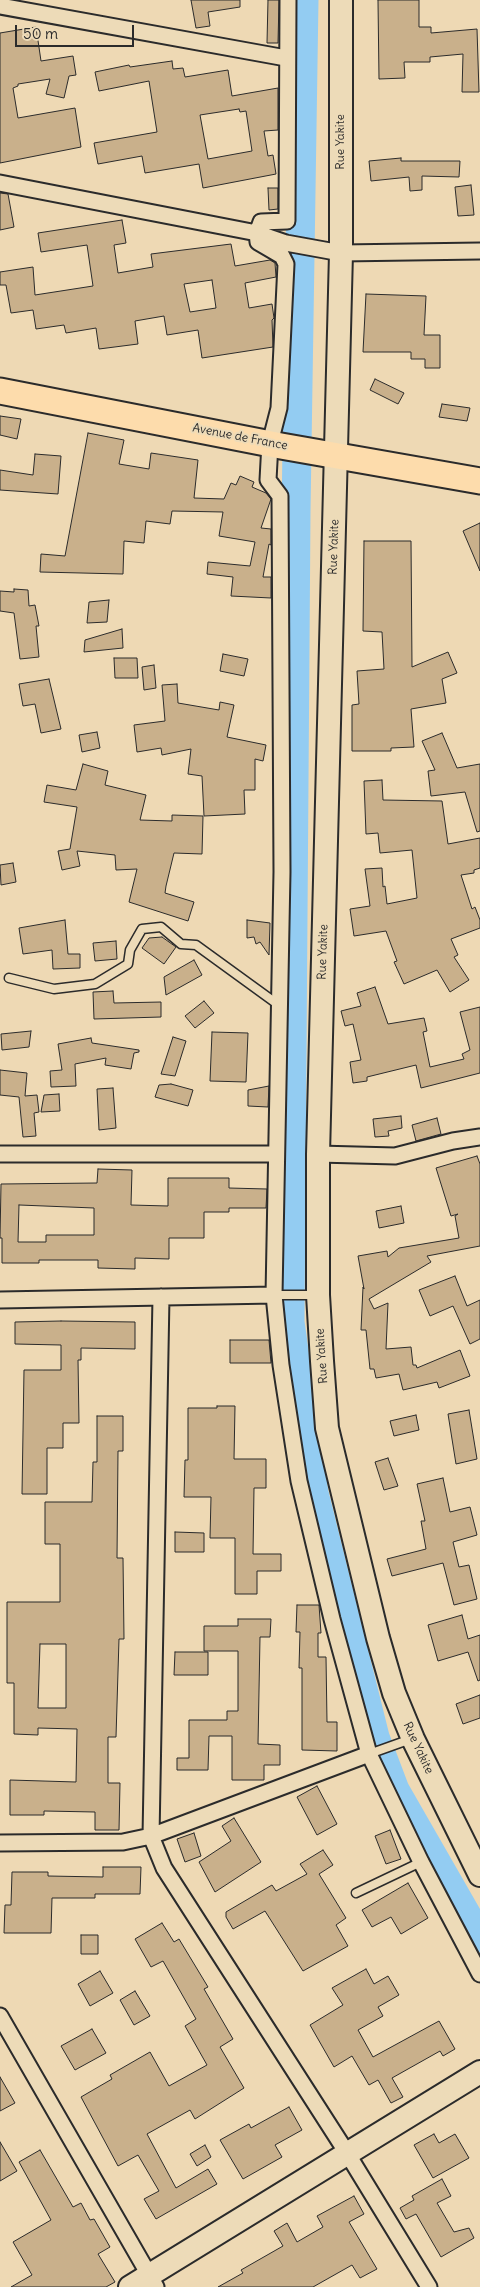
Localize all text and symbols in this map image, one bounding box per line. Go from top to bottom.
scale bar [18,15,136,47]
text: 50 m [23,24,58,43]
street label: Rue Yakite [334,114,348,170]
street label: Avenue de France [191,421,289,453]
street label: Rue Yakite [326,519,342,575]
street label: Rue Yakite [315,924,331,980]
street label: Rue Yakite [313,1328,331,1384]
street label: Rue Yakite [400,1720,436,1776]

